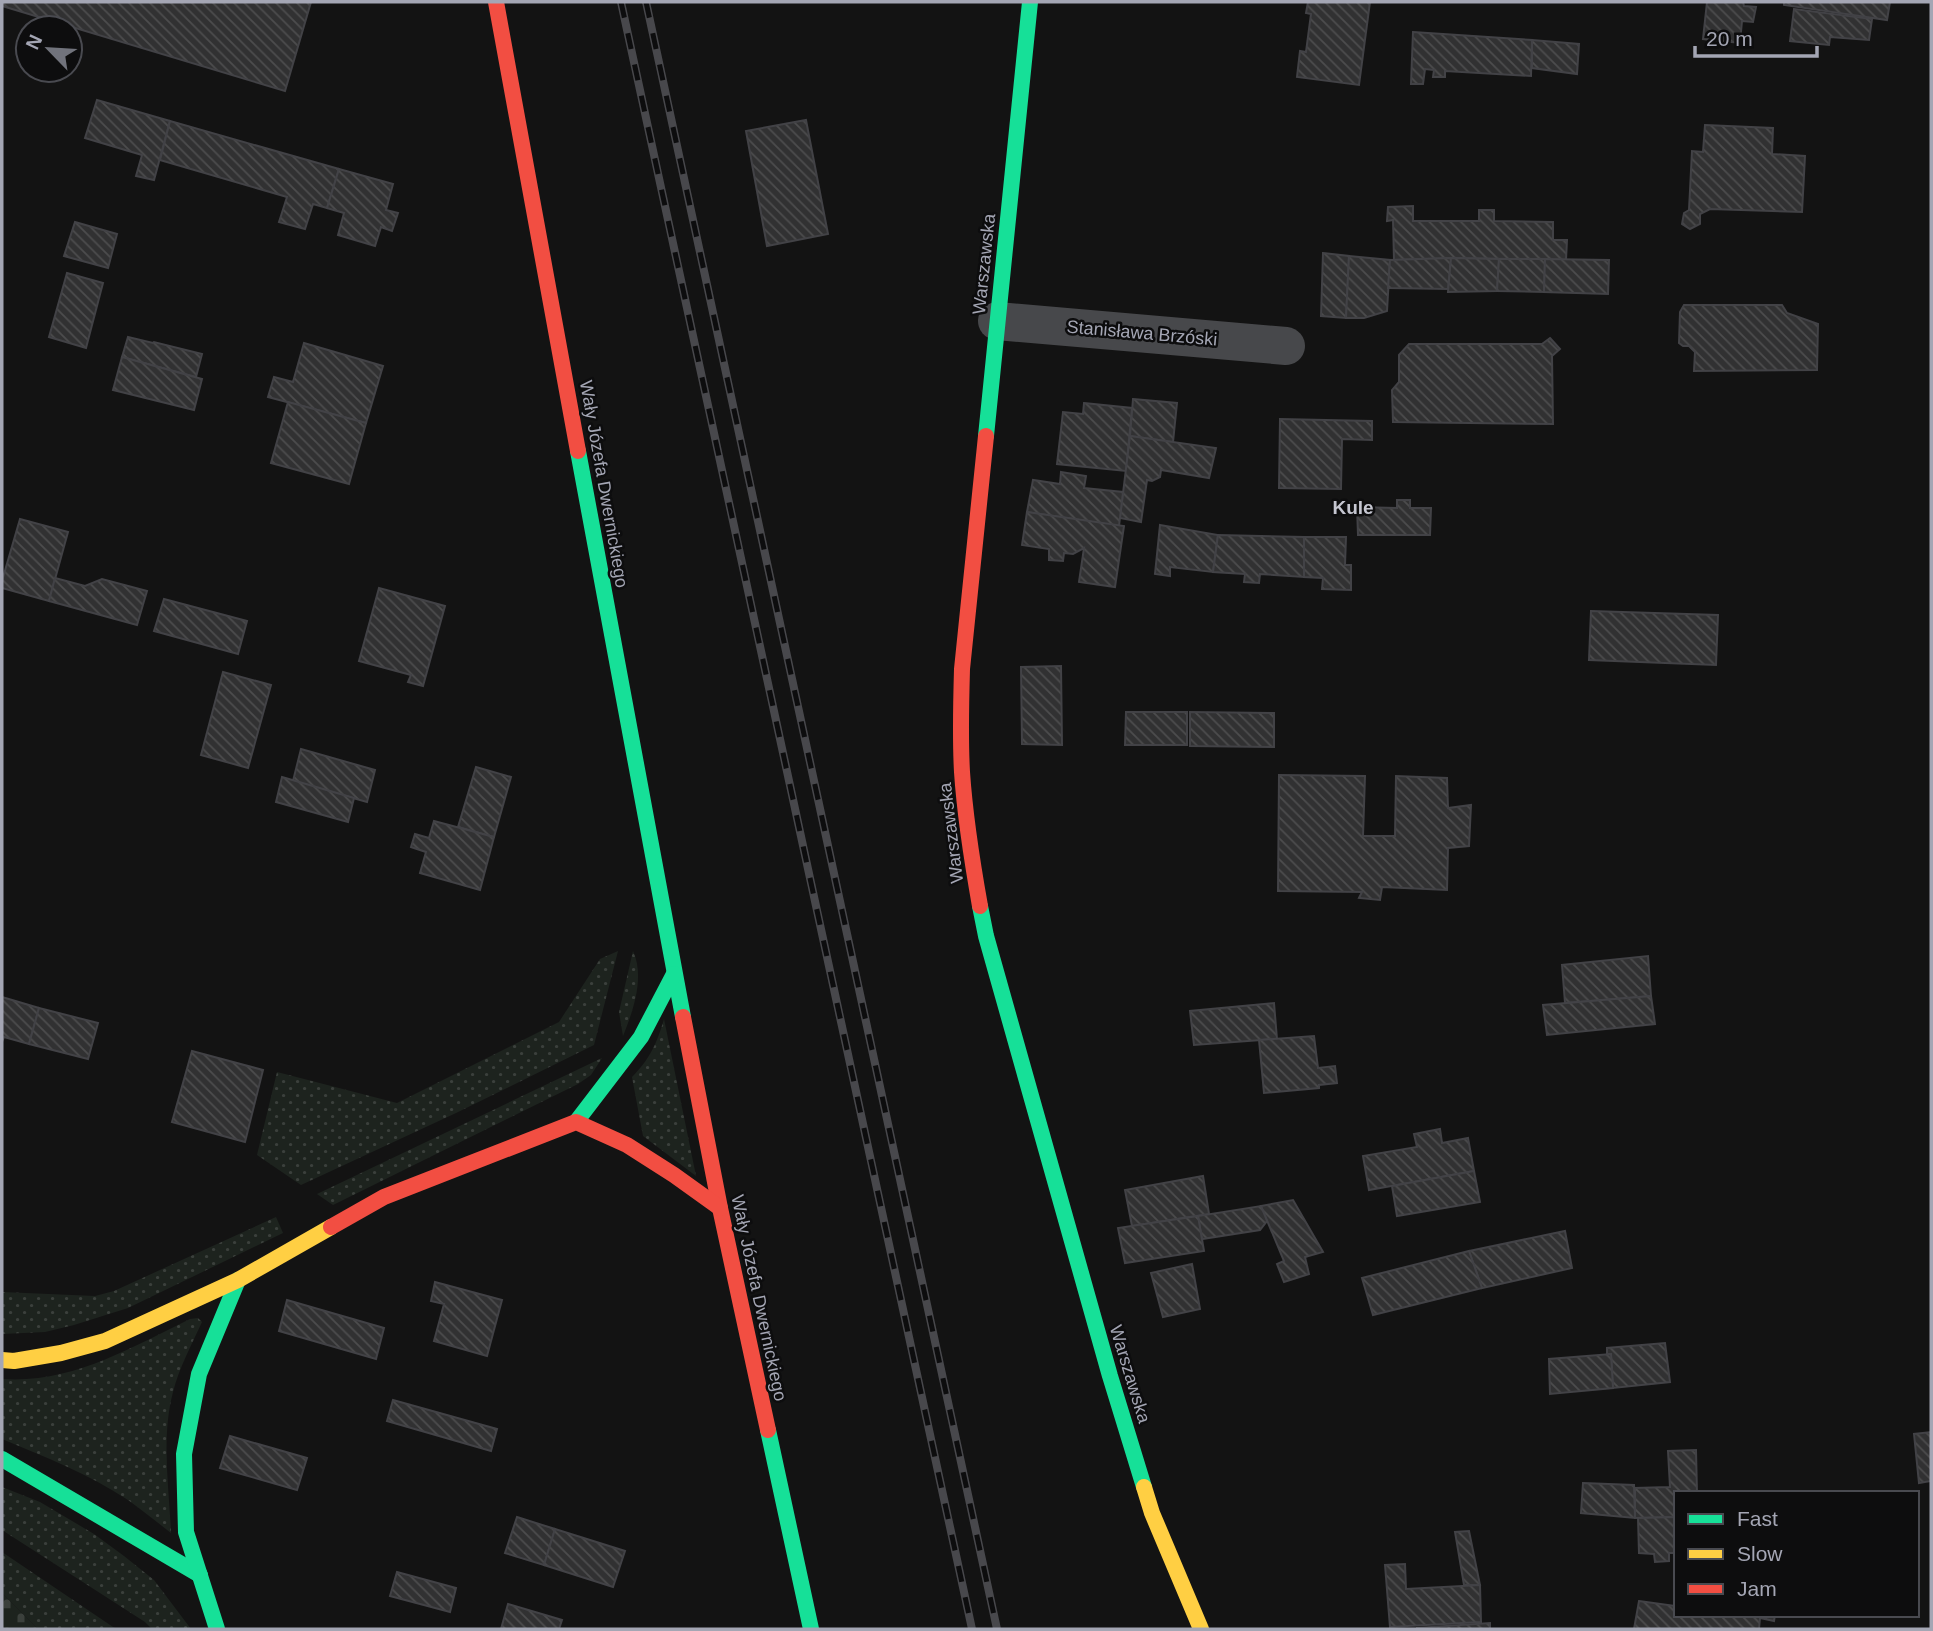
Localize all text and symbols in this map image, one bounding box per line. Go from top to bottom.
north arrow [14,14,84,84]
scale bar [1695,14,1818,58]
text: 20 m [1706,27,1753,50]
text: N [22,31,46,53]
street label: Warszawska [969,212,999,315]
street label: Stanisława Brzóski [1066,316,1218,350]
street label: Wały Józefa Dwernickiego [576,379,632,589]
district label: Kule [1332,497,1374,518]
street label: Warszawska [935,781,967,885]
street label: Wały Józefa Dwernickiego [727,1193,791,1403]
street label: Warszawska [1106,1323,1155,1426]
legend [1674,1491,1919,1617]
text: Fast [1737,1507,1778,1530]
text: Slow [1737,1542,1783,1565]
text: Jam [1737,1577,1777,1600]

